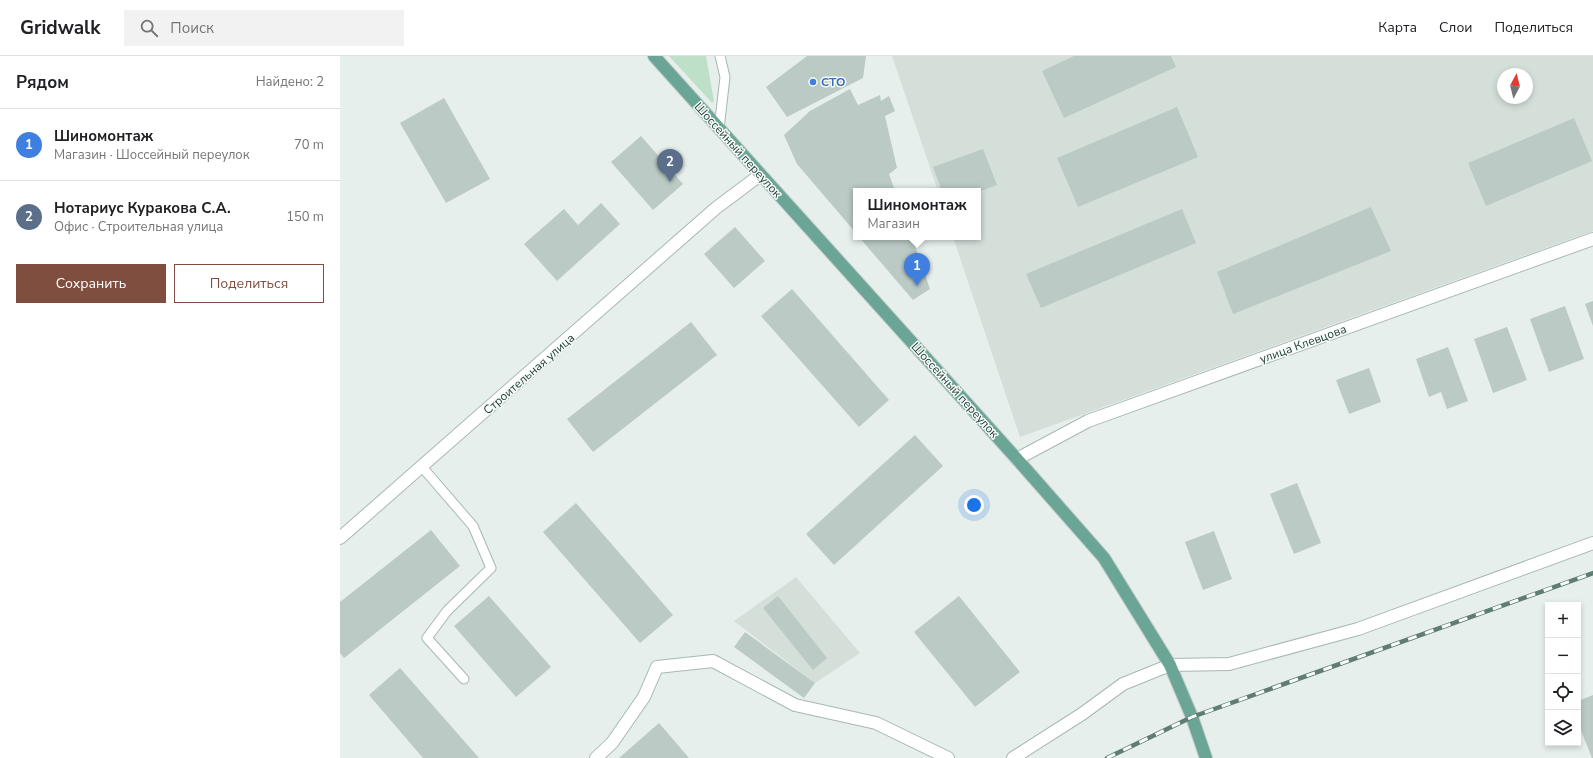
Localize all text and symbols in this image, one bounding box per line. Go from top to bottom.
search box [124,10,404,46]
text: Gridwalk [20,15,100,41]
icon: search [138,17,160,39]
text: Поиск [170,18,214,38]
text: Карта [1378,18,1417,37]
text: Слои [1439,18,1473,37]
text: Поделиться [1495,18,1573,37]
north arrow [1497,68,1533,104]
text: Рядом [16,71,69,94]
text: Найдено: 2 [256,73,324,91]
place label: СТО [821,74,845,90]
marker: СТО [808,77,818,87]
street label: Шоссейный переулок [691,99,786,202]
text: Шиномонтаж [54,126,153,146]
text: 1 [25,136,33,154]
text: 70 m [294,136,324,154]
text: Магазин · Шоссейный переулок [54,146,250,164]
pin: 2 [657,149,683,182]
popup [853,188,981,240]
text: Шиномонтаж [867,195,967,215]
text: Нотариус Куракова С.А. [54,198,231,218]
text: 2 [25,208,33,226]
text: 150 m [286,208,324,226]
text: Магазин [867,215,920,233]
text: Офис · Строительная улица [54,218,223,236]
pin: 1 [904,253,930,286]
button: Сохранить [16,264,166,303]
button: Поделиться [174,264,324,303]
street label: улица Клевцова [1257,321,1349,367]
street label: Строительная улица [480,330,578,418]
street label: Шоссейный переулок [908,339,1003,442]
your location [964,495,984,515]
map controls [1545,602,1581,746]
button: + [1545,602,1581,638]
button: − [1545,638,1581,674]
button: locate [1545,674,1581,710]
button: layers [1545,710,1581,746]

